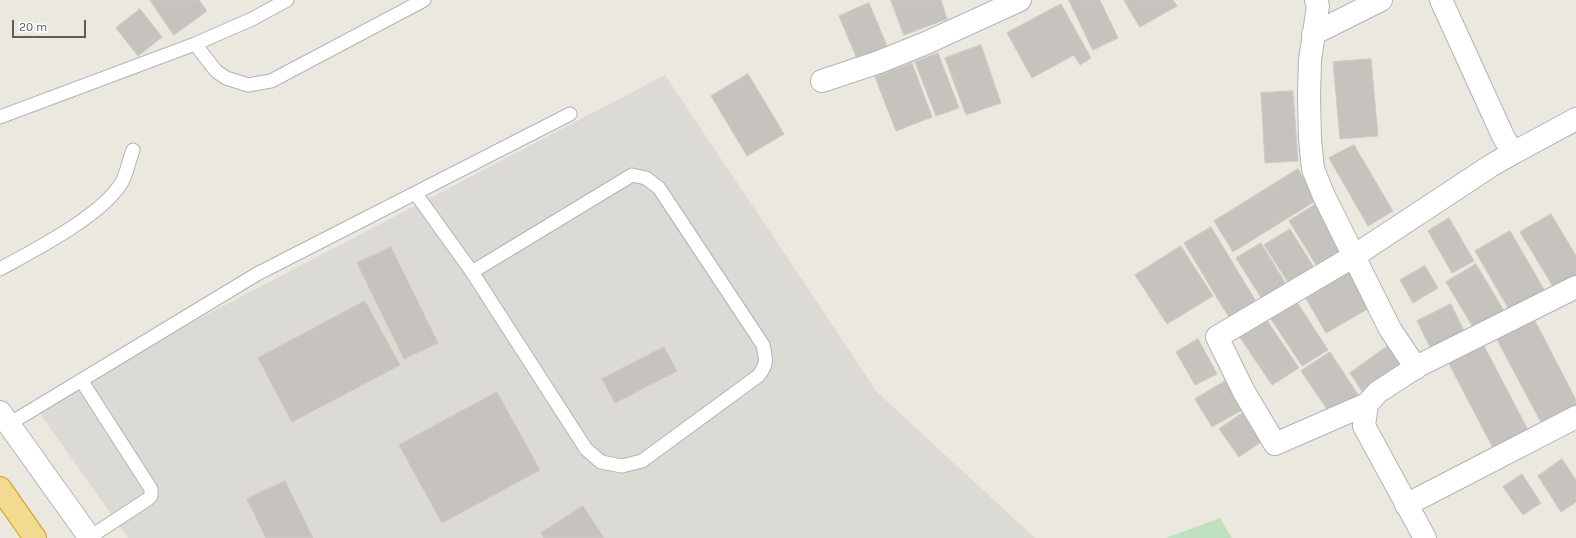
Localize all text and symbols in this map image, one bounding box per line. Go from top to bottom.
scale bar [14,12,88,38]
text: 20 m [19,20,47,34]

